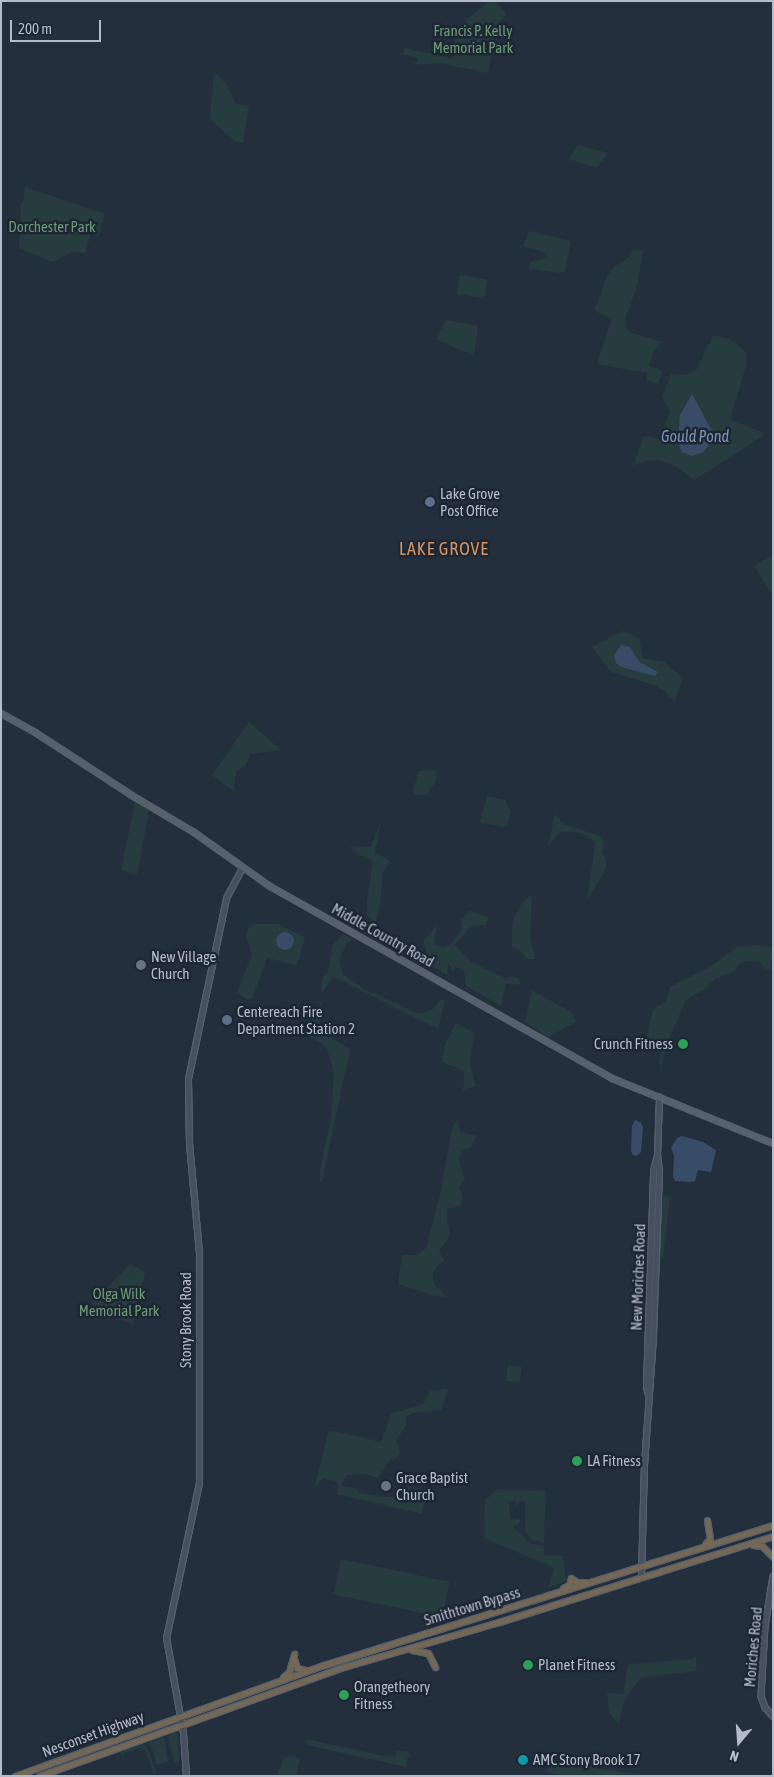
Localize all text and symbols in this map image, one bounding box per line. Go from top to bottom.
scale bar [12,10,104,42]
text: 200 m [18,20,52,37]
park label: Francis P. Kelly Memorial Park [433,21,513,56]
park label: Dorchester Park [8,218,96,236]
water label: Gould Pond [661,426,729,446]
place label: Lake Grove Post Office [440,484,500,519]
marker: Lake Grove Post Office [424,496,436,508]
district label: LAKE GROVE [398,538,490,560]
street label: Middle Country Road [329,899,437,971]
place label: New Village Church [151,947,216,982]
marker: New Village Church [135,959,147,971]
place label: Centereach Fire Department Station 2 [237,1002,355,1037]
marker: Centereach Fire Department Station 2 [221,1014,233,1026]
place label: Crunch Fitness [594,1035,673,1053]
marker: Crunch Fitness [677,1038,689,1050]
street label: New Moriches Road [627,1223,649,1331]
street label: Stony Brook Road [177,1272,195,1368]
park label: Olga Wilk Memorial Park [79,1284,159,1319]
place label: LA Fitness [587,1452,641,1470]
marker: LA Fitness [571,1455,583,1467]
place label: Grace Baptist Church [396,1468,468,1503]
marker: Grace Baptist Church [380,1480,392,1492]
street label: Smithtown Bypass [422,1583,522,1629]
street label: Moriches Road [741,1606,765,1688]
place label: Planet Fitness [538,1656,615,1674]
marker: Planet Fitness [522,1659,534,1671]
place label: Orangetheory Fitness [354,1677,430,1712]
marker: Orangetheory Fitness [338,1689,350,1701]
street label: Nesconset Highway [40,1707,146,1761]
north arrow [714,1717,764,1767]
text: N [728,1747,741,1765]
place label: AMC Stony Brook 17 [533,1751,641,1769]
marker: AMC Stony Brook 17 [517,1754,529,1766]

